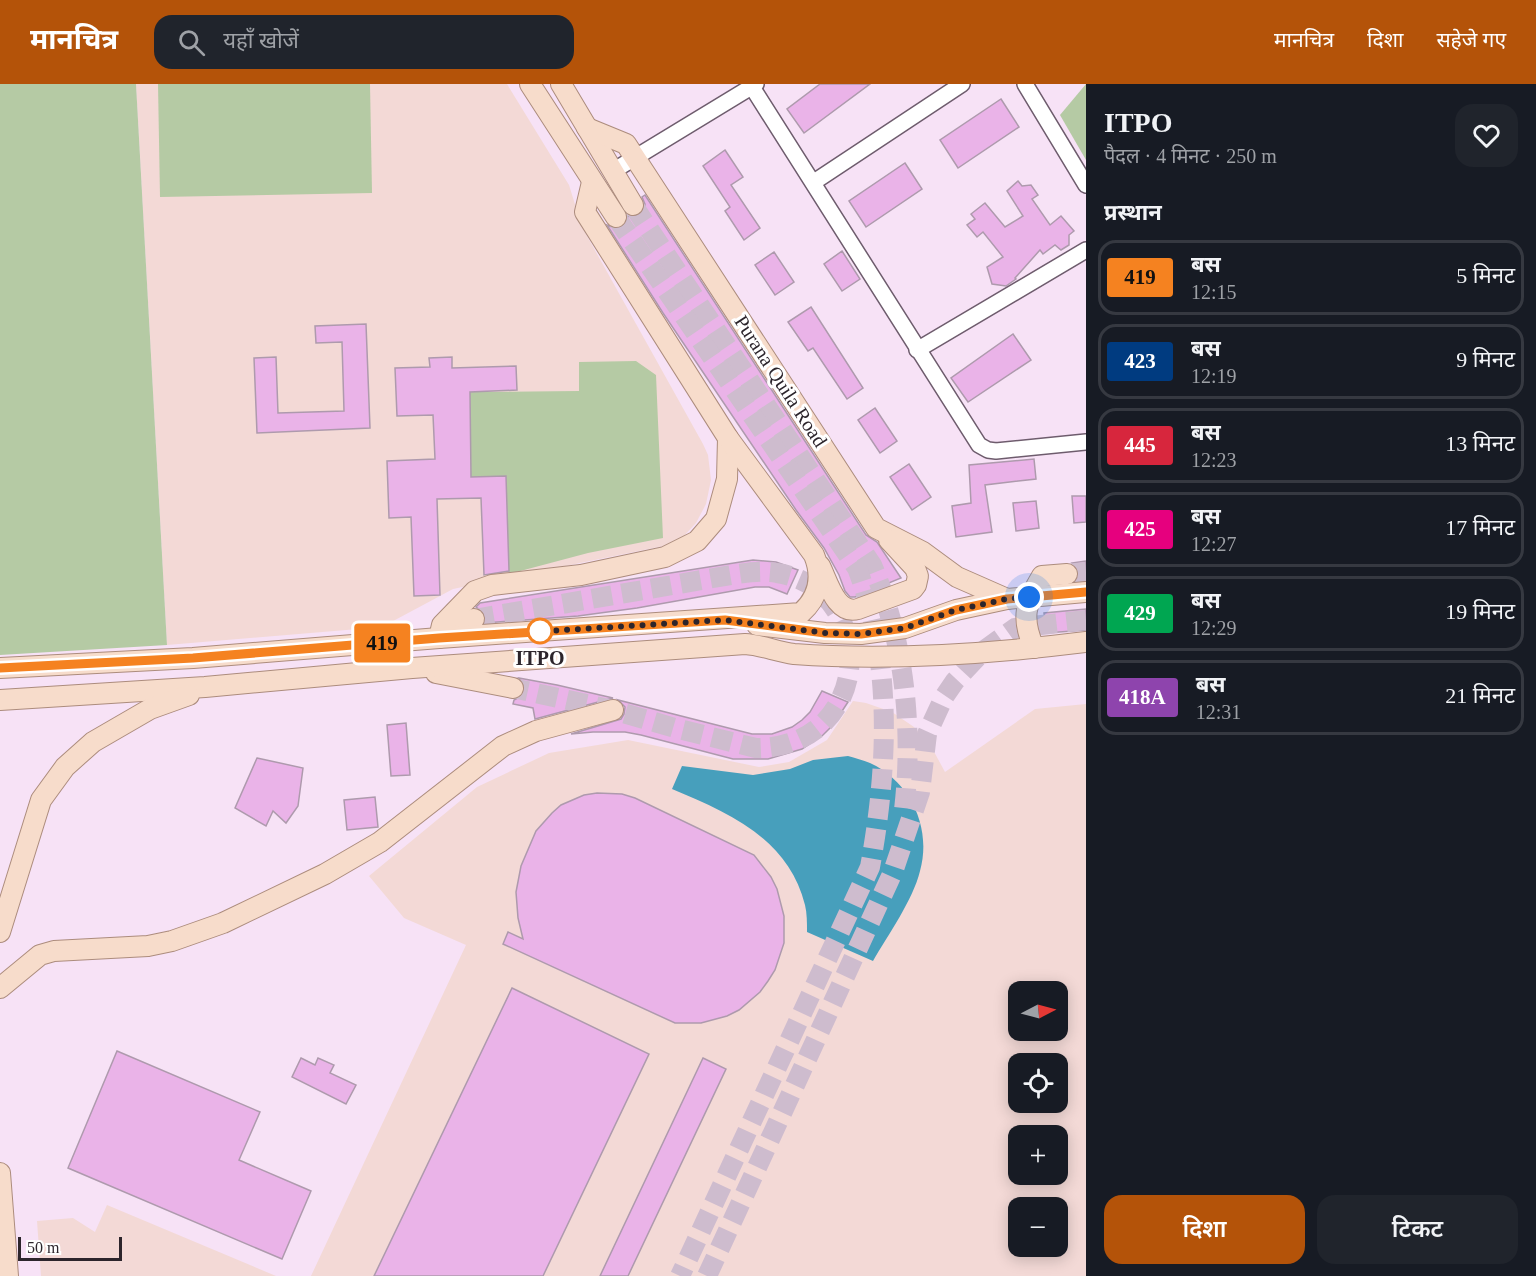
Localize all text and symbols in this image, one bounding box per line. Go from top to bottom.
search box [154,15,574,69]
text: मानचित्र [30,24,118,55]
icon: search [175,26,208,59]
text: यहाँ खोजें [223,28,299,53]
text: मानचित्र [1274,28,1334,52]
text: दिशा [1367,28,1403,52]
text: सहेजे गए [1436,28,1506,52]
button: heart [1455,104,1518,167]
text: ITPO [1104,107,1172,138]
text: पैदल · 4 मिनट · 250 m [1104,145,1277,167]
text: प्रस्थान [1104,200,1162,225]
text: बस [1191,252,1221,277]
text: 5 मिनट [1456,263,1515,288]
text: 419 [1124,265,1156,289]
text: 12:15 [1191,281,1237,303]
street label: Purana Quila Road [730,311,832,451]
text: बस [1191,336,1221,361]
text: 9 मिनट [1456,347,1515,372]
text: 423 [1124,349,1156,373]
text: 12:19 [1191,365,1237,387]
text: बस [1191,420,1221,445]
text: 13 मिनट [1445,431,1515,456]
text: 445 [1124,433,1156,457]
text: 12:23 [1191,449,1237,471]
text: बस [1191,504,1221,529]
text: 17 मिनट [1445,515,1515,540]
text: 425 [1124,517,1156,541]
text: 12:27 [1191,533,1237,555]
your location [1014,582,1044,612]
text: बस [1191,588,1221,613]
text: 19 मिनट [1445,599,1515,624]
text: 429 [1124,601,1156,625]
text: 12:29 [1191,617,1237,639]
marker: ITPO [527,618,553,644]
line badge: 419 [348,624,416,662]
text: 419 [366,631,398,655]
place label: ITPO [516,647,564,669]
text: बस [1196,672,1226,697]
text: 21 मिनट [1445,683,1515,708]
text: 418A [1119,685,1166,709]
text: 12:31 [1196,701,1241,723]
north arrow [1008,981,1068,1041]
map controls [1008,981,1068,1257]
button: locate [1008,1053,1068,1113]
button: + [1008,1125,1068,1185]
button: दिशा [1104,1195,1305,1264]
button: टिकट [1317,1195,1518,1264]
button: − [1008,1197,1068,1257]
scale bar [18,1234,122,1262]
text: 50 m [27,1239,59,1256]

